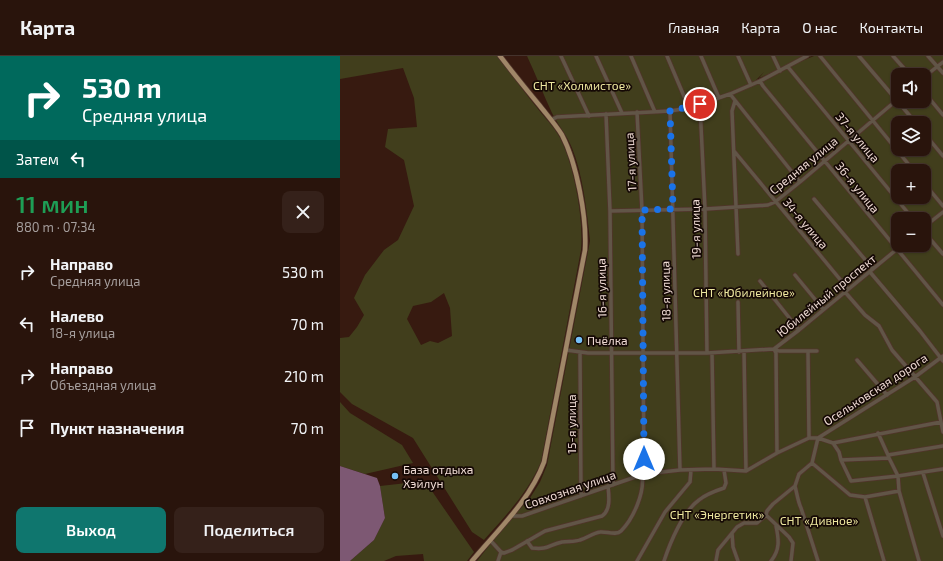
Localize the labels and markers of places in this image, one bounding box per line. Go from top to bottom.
pin [683,87,717,121]
place label: Пчёлка [587,333,628,347]
marker: Пчёлка [574,335,584,345]
place label: База отдыха Хэйлун [403,462,473,491]
marker: База отдыха Хэйлун [390,471,400,481]

